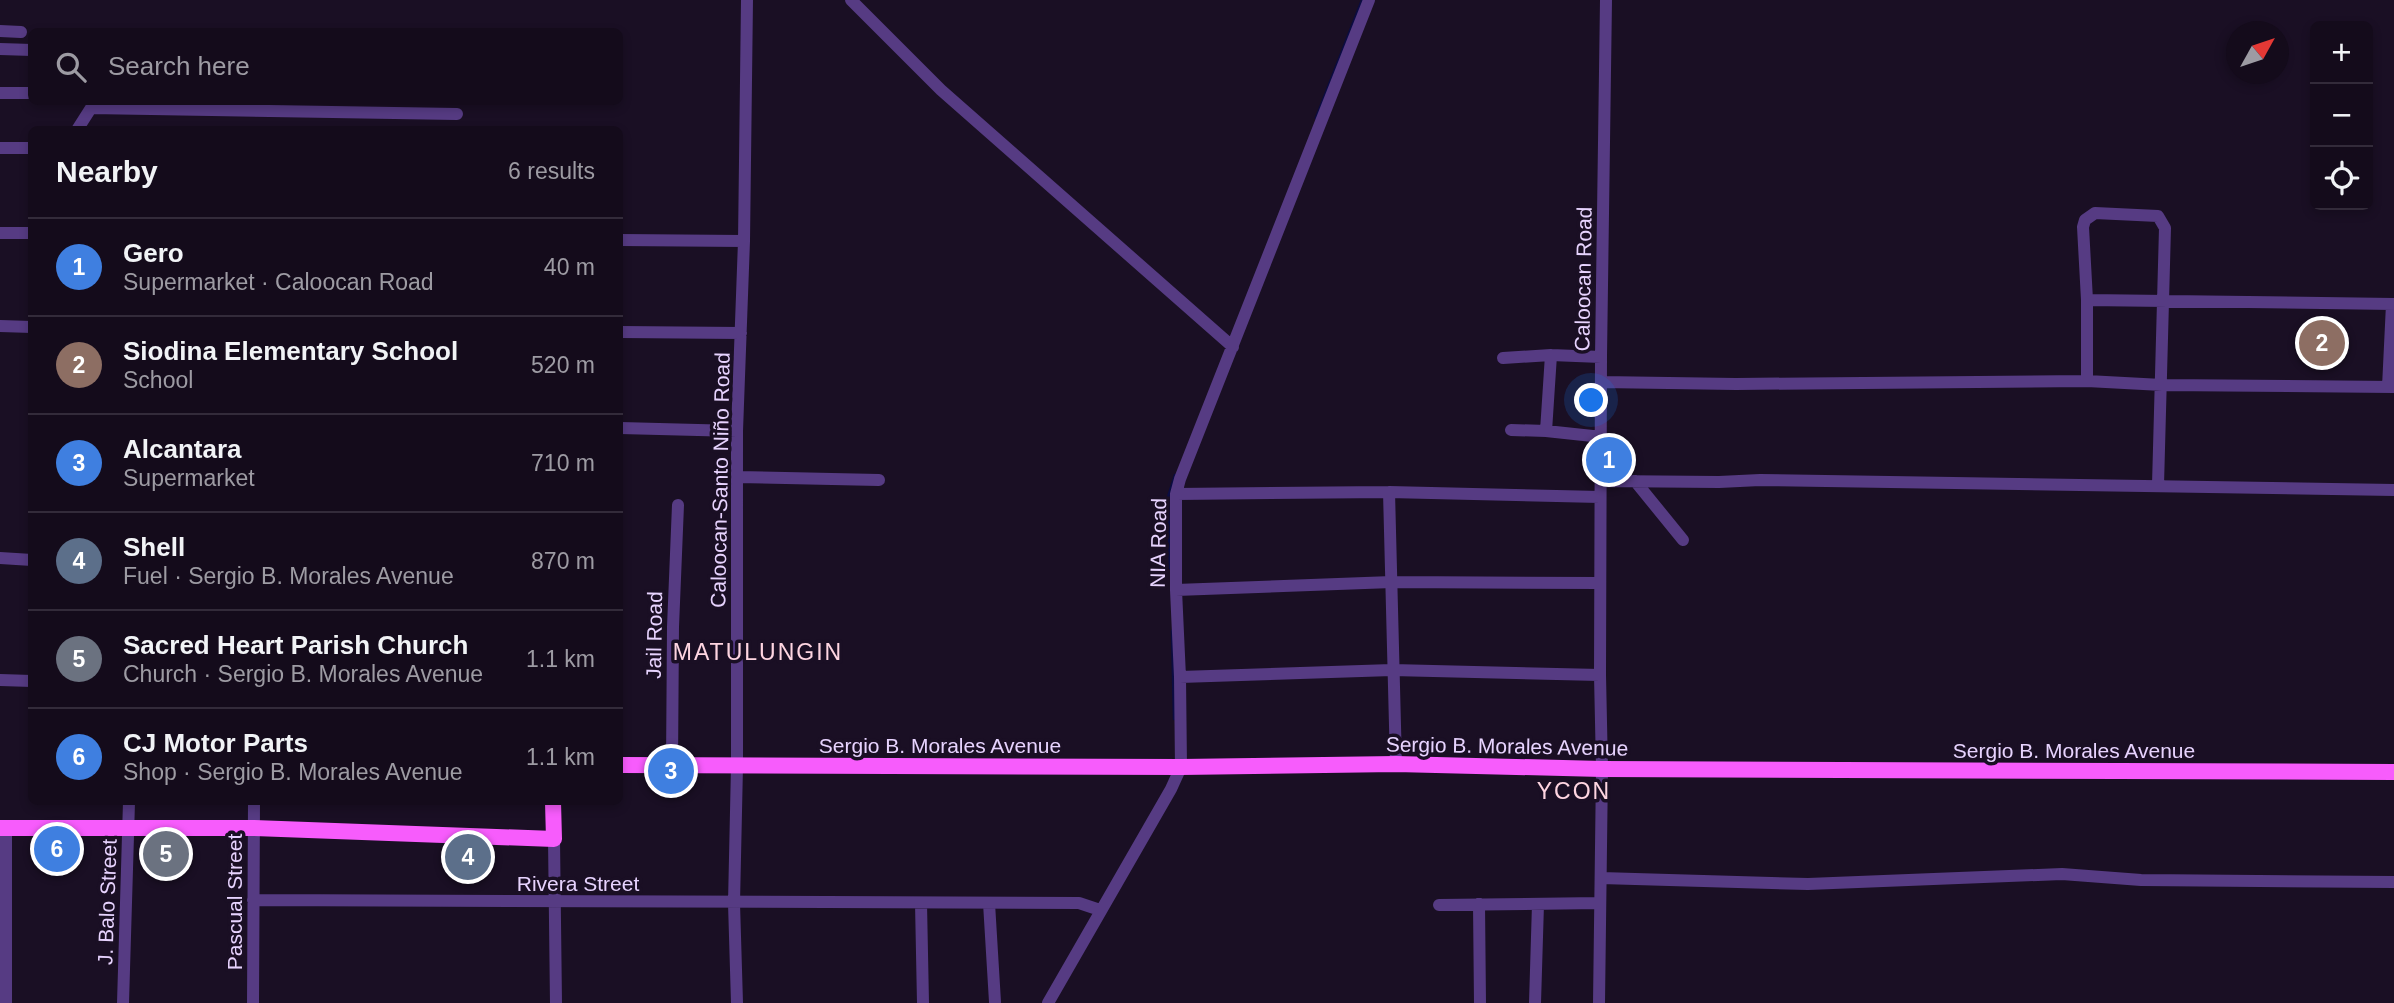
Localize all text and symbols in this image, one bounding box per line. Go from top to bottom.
north arrow [2226,21,2289,84]
map controls [2310,21,2373,210]
button: + [2310,21,2373,84]
search box [28,28,623,105]
icon: search [52,48,90,86]
text: Search here [108,51,250,81]
button: − [2310,84,2373,147]
button: locate [2310,147,2373,210]
text: Nearby [56,155,158,188]
text: 6 results [508,158,595,184]
street label: Caloocan Road [1570,206,1596,352]
text: Gero [123,238,184,268]
text: 1 [73,254,85,280]
text: 40 m [544,254,595,280]
text: Supermarket · Caloocan Road [123,269,434,295]
pin: 2 [2299,317,2345,369]
text: Siodina Elementary School [123,336,458,366]
text: 2 [73,352,85,378]
text: 520 m [531,352,595,378]
street label: Caloocan-Santo Niño Road [706,352,734,608]
text: School [123,367,193,393]
your location [1574,383,1608,417]
text: Alcantara [123,434,242,464]
pin: 1 [1586,434,1632,486]
text: 3 [73,450,85,476]
text: 710 m [531,450,595,476]
text: Supermarket [123,465,255,491]
street label: NIA Road [1146,498,1170,588]
text: Shell [123,532,185,562]
text: 4 [73,548,85,574]
text: 870 m [531,548,595,574]
text: Fuel · Sergio B. Morales Avenue [123,563,454,589]
street label: Jail Road [642,591,666,679]
text: Sacred Heart Parish Church [123,630,468,660]
district label: MATULUNGIN [673,639,843,665]
text: 5 [73,646,85,672]
text: 1.1 km [526,646,595,672]
text: Church · Sergio B. Morales Avenue [123,661,483,687]
text: CJ Motor Parts [123,728,308,758]
street label: Sergio B. Morales Avenue [1386,732,1628,760]
street label: Sergio B. Morales Avenue [819,734,1061,757]
street label: Sergio B. Morales Avenue [1953,739,2195,762]
text: 6 [73,744,85,770]
text: 1.1 km [526,744,595,770]
pin: 3 [648,745,694,797]
text: Shop · Sergio B. Morales Avenue [123,759,463,785]
district label: YCON [1537,778,1611,804]
pin: 6 [34,823,80,875]
pin: 5 [143,828,189,880]
pin: 4 [445,831,491,883]
street label: Pascual Street [223,834,246,970]
street label: J. Balo Street [93,838,121,965]
street label: Rivera Street [517,872,639,895]

